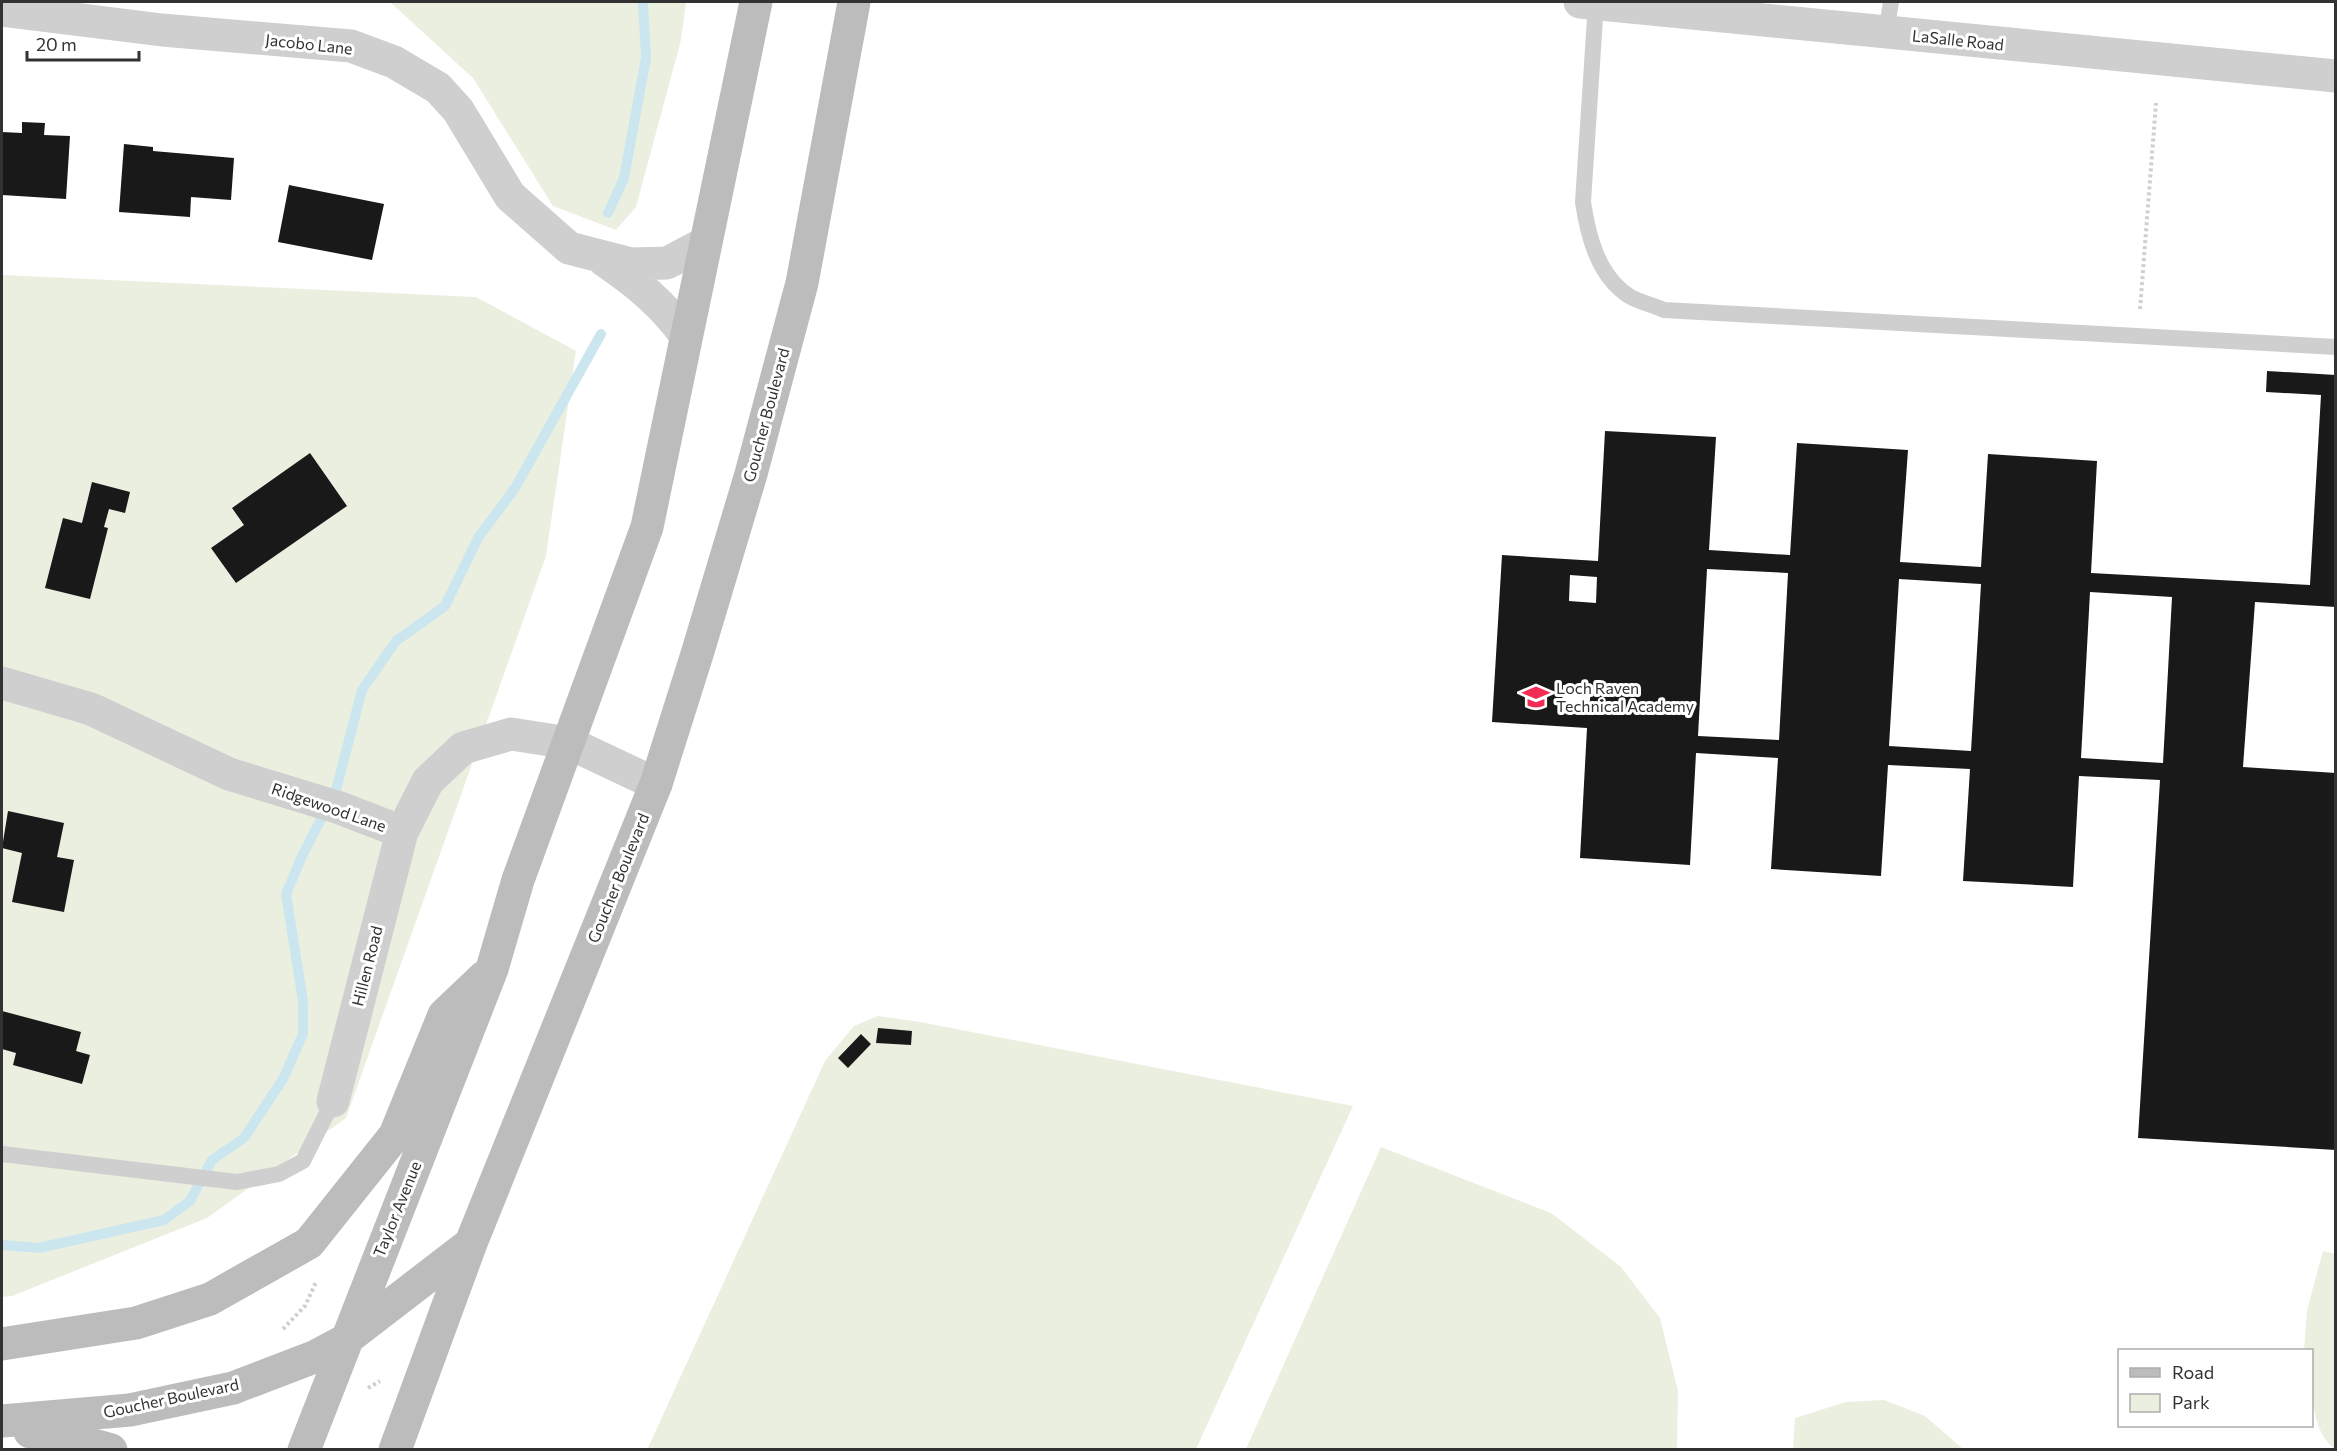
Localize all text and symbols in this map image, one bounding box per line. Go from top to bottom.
scale bar [27,24,140,62]
street label: LaSalle Road [1911,25,2005,54]
street label: Jacobo Lane [264,29,354,58]
text: 20 m [36,33,77,55]
street label: Goucher Boulevard [738,346,793,484]
place label: Loch Raven Technical Academy [1556,678,1694,715]
school or university icon: Loch Raven Technical Academy [1521,682,1551,712]
street label: Ridgewood Lane [269,778,389,835]
street label: Goucher Boulevard [583,810,652,945]
street label: Hillen Road [347,924,386,1008]
street label: Taylor Avenue [369,1158,424,1260]
legend [2118,1349,2313,1427]
text: Road [2172,1361,2214,1383]
street label: Goucher Boulevard [101,1374,240,1421]
text: Park [2172,1391,2210,1413]

